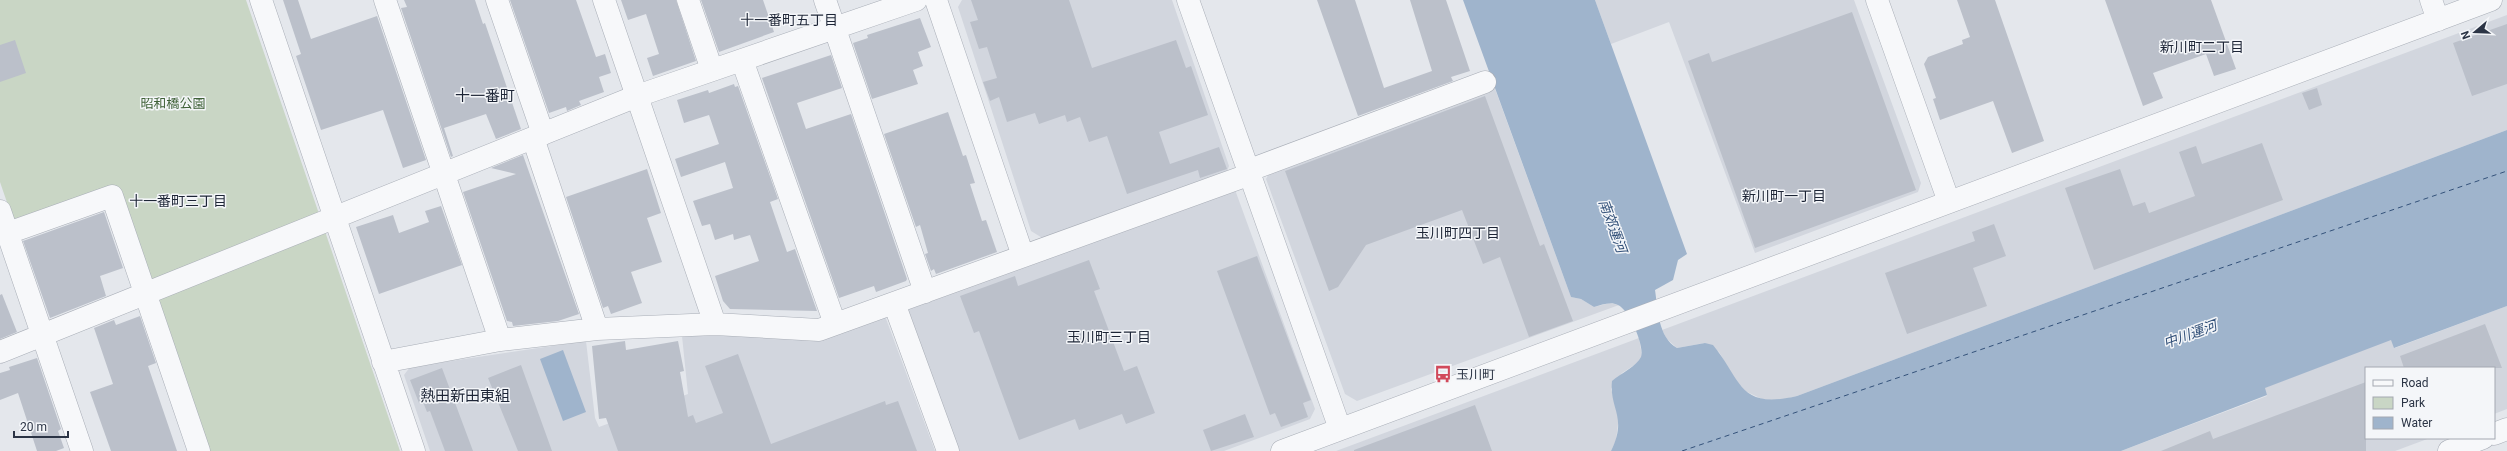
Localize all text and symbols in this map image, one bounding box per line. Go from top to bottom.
district label: 十一番町五丁目 [740,12,838,28]
north arrow [2455,12,2495,52]
text: N [2459,29,2473,41]
district label: 新川町二丁目 [2160,39,2244,55]
district label: 十一番町 [455,87,515,105]
park label: 昭和橋公園 [140,96,206,111]
district label: 新川町一丁目 [1742,188,1826,204]
district label: 十一番町三丁目 [129,193,227,209]
water label: 南郊運河 [1596,197,1631,258]
district label: 玉川町四丁目 [1416,225,1500,241]
water label: 中川運河 [2161,316,2222,351]
district label: 玉川町三丁目 [1067,329,1151,345]
bus stop icon: 玉川町 [1433,364,1453,384]
place label: 玉川町 [1456,367,1495,382]
legend [2365,367,2495,439]
text: Road [2401,376,2429,390]
district label: 熱田新田東組 [420,387,510,405]
text: Park [2401,396,2426,410]
scale bar [14,413,68,439]
text: Water [2401,416,2432,430]
text: 20 m [20,420,47,434]

